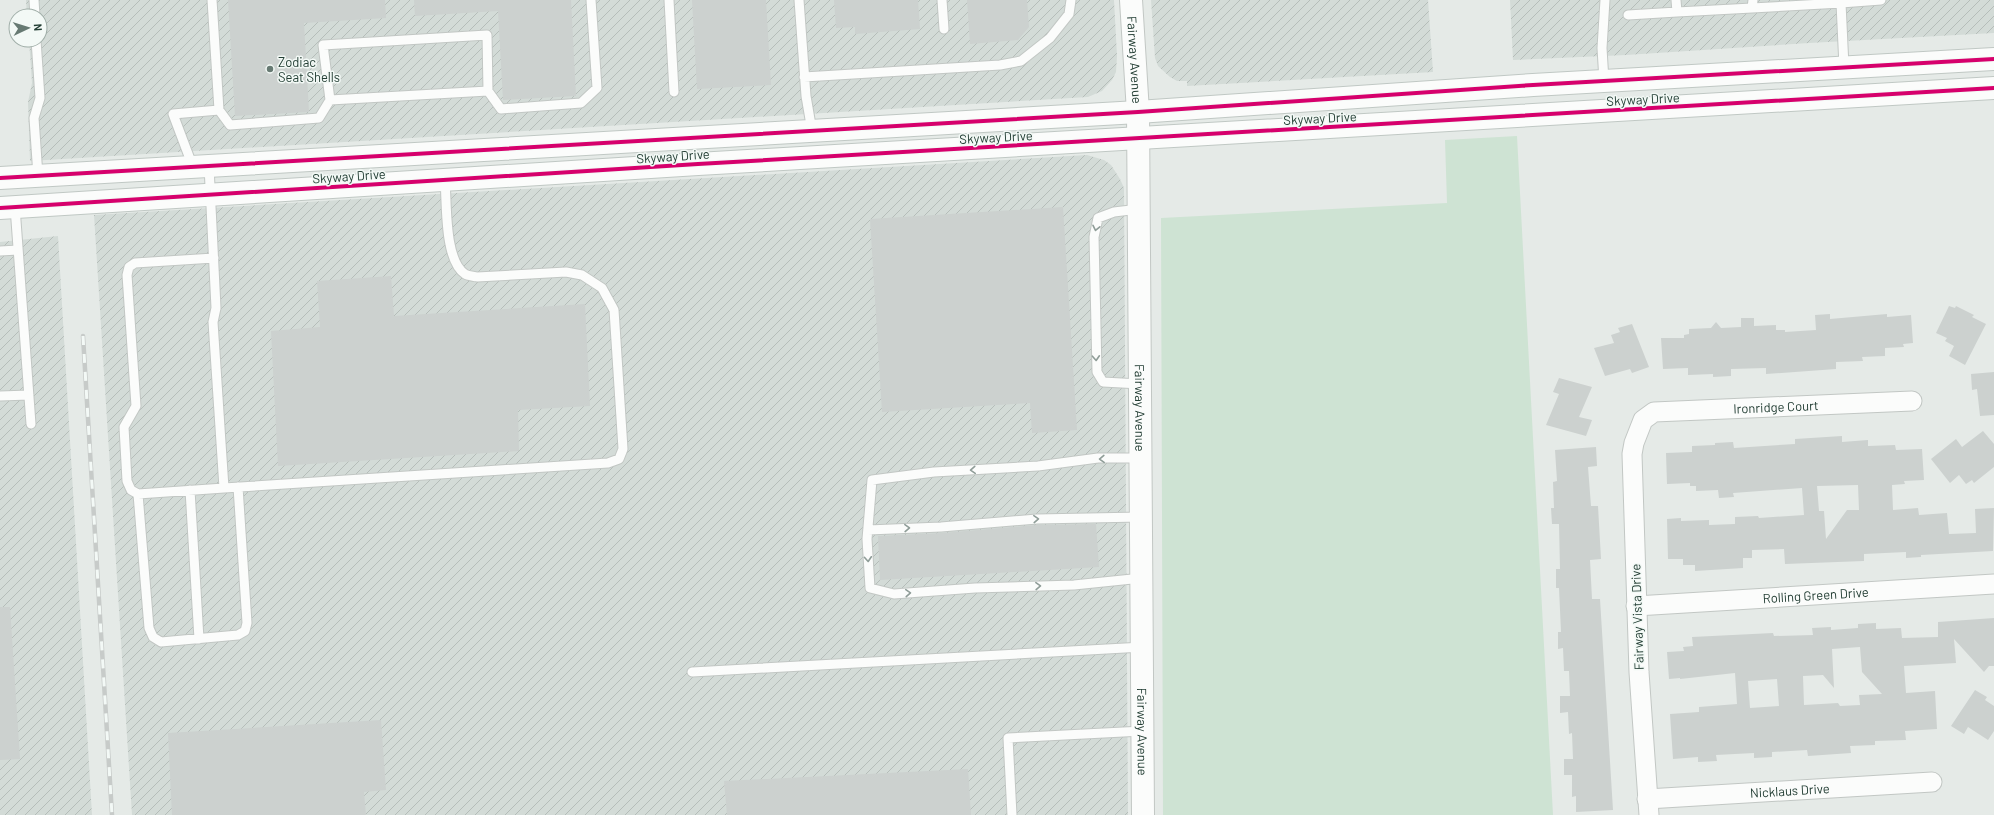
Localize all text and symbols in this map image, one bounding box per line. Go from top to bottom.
north arrow [8,8,48,48]
street label: Fairway Avenue [1124,16,1145,104]
text: N [32,23,45,31]
place label: Zodiac Seat Shells [278,54,340,85]
marker: Zodiac Seat Shells [265,64,275,74]
street label: Skyway Drive [1606,89,1680,109]
street label: Skyway Drive [1283,108,1357,128]
street label: Skyway Drive [959,127,1033,147]
street label: Skyway Drive [636,145,710,167]
street label: Skyway Drive [312,165,386,187]
one-way arrow [1092,225,1100,231]
one-way arrow [1092,355,1101,361]
street label: Fairway Avenue [1132,364,1148,452]
street label: Ironridge Court [1733,397,1819,417]
one-way arrow [1099,454,1105,463]
one-way arrow [970,465,976,474]
one-way arrow [1033,515,1039,524]
one-way arrow [904,524,910,532]
one-way arrow [864,556,873,562]
street label: Fairway Vista Drive [1627,563,1647,671]
one-way arrow [1035,582,1041,590]
street label: Rolling Green Drive [1762,584,1869,606]
one-way arrow [905,589,911,598]
street label: Fairway Avenue [1134,688,1151,776]
street label: Nicklaus Drive [1749,780,1830,801]

